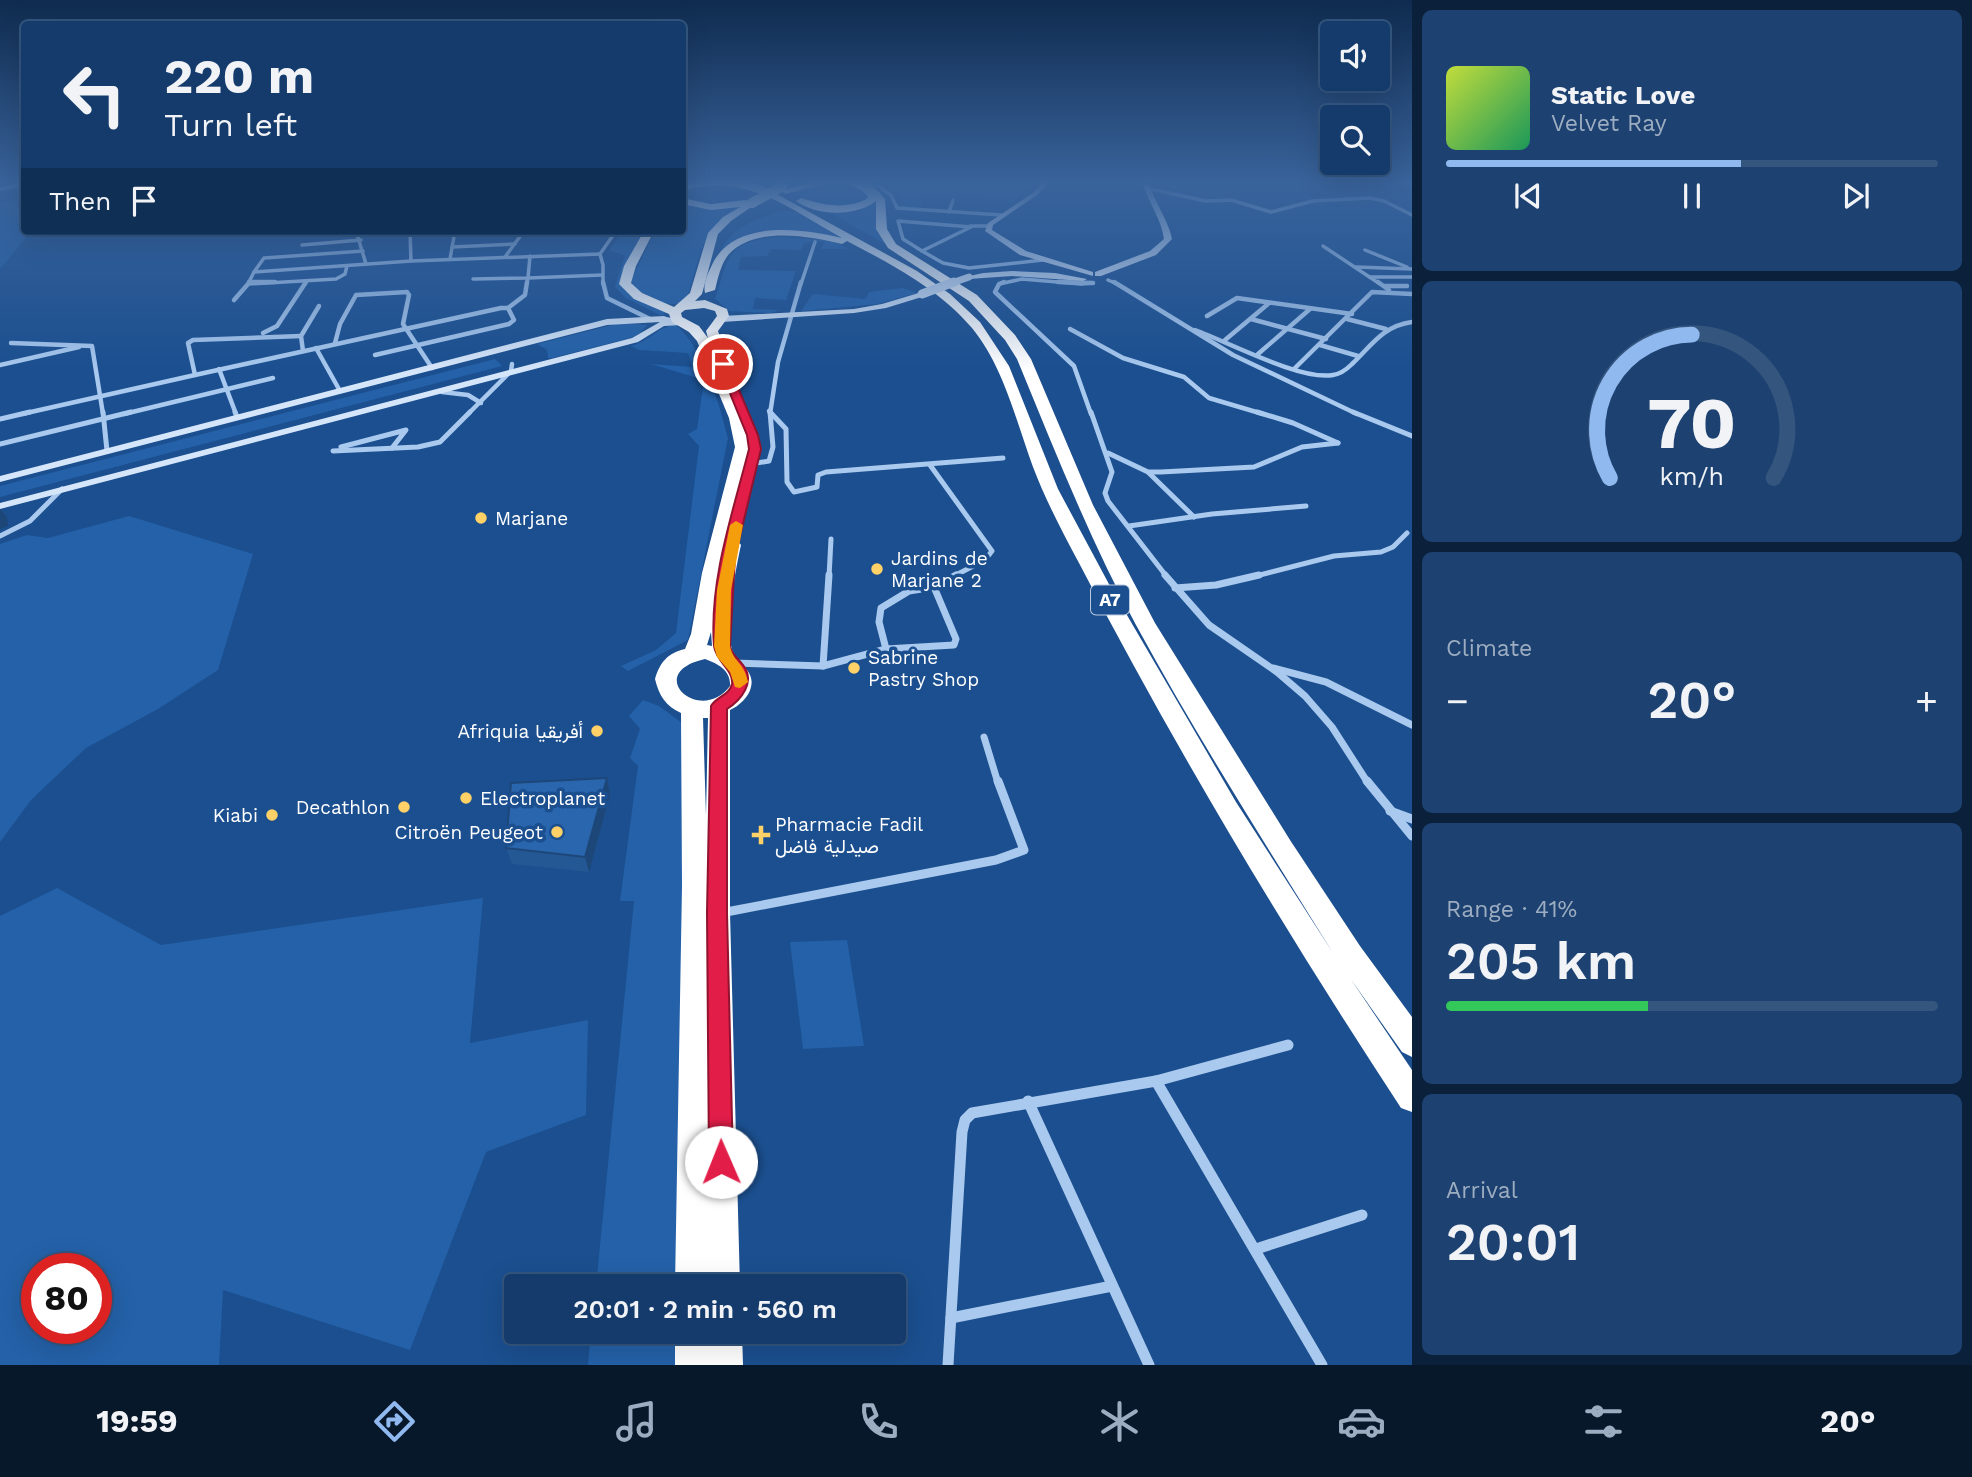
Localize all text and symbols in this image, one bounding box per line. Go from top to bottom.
map controls [1320,21,1390,175]
button: sound [1320,21,1390,91]
text: 220 m [164,47,314,105]
icon: left [49,49,140,140]
text: Static Love [1551,80,1695,110]
button: search [1320,105,1390,175]
text: Turn left [164,106,297,144]
text: Velvet Ray [1551,110,1667,137]
icon: previous [1509,177,1547,215]
icon: pause [1673,177,1711,215]
icon: next [1837,177,1875,215]
icon: arrive [125,182,163,220]
text: Then [49,186,111,216]
pin [693,334,753,394]
icon: arrive [704,345,742,383]
text: 70 [1647,380,1737,466]
text: km/h [1660,461,1724,490]
place label: Marjane [495,507,568,530]
marker: Marjane [473,510,489,526]
place label: Jardins de Marjane 2 [891,547,988,592]
marker: Jardins de Marjane 2 [869,561,885,577]
road number: A7 [1091,586,1129,614]
text: Climate [1446,635,1532,662]
place label: Sabrine Pastry Shop [868,646,979,691]
marker: Sabrine Pastry Shop [846,660,862,676]
text: 20° [1648,670,1736,731]
text: − [1446,679,1469,723]
text: + [1915,679,1938,723]
place label: Afriquia أفريقيا [457,720,583,743]
marker: Afriquia أفريقيا [589,723,605,739]
place label: Electroplanet [480,787,605,810]
marker: Electroplanet [458,790,474,806]
place label: Decathlon [296,796,390,819]
marker: Decathlon [396,799,412,815]
place label: Kiabi [213,804,258,827]
marker: Kiabi [264,807,280,823]
place label: Pharmacie Fadil صيدلية فاضل [775,813,923,858]
place label: Citroën Peugeot [395,821,543,844]
marker: Citroën Peugeot [549,824,565,840]
marker: Pharmacie Fadil صيدلية فاضل [753,827,769,843]
text: Range · 41% [1446,896,1577,923]
text: 205 km [1446,931,1636,992]
position arrow [684,1125,758,1199]
text: Arrival [1446,1177,1518,1204]
text: 20:01 [1446,1212,1580,1273]
speed limit sign: 80 [21,1253,112,1344]
text: 20:01 · 2 min · 560 m [573,1294,837,1324]
icon: directions [370,1397,419,1446]
icon: music [612,1397,661,1446]
icon: phone [854,1397,903,1446]
icon: climate [1095,1397,1144,1446]
icon: car [1337,1397,1386,1446]
icon: filters [1579,1397,1628,1446]
text: 19:59 [96,1402,178,1440]
text: 20° [1820,1402,1876,1440]

